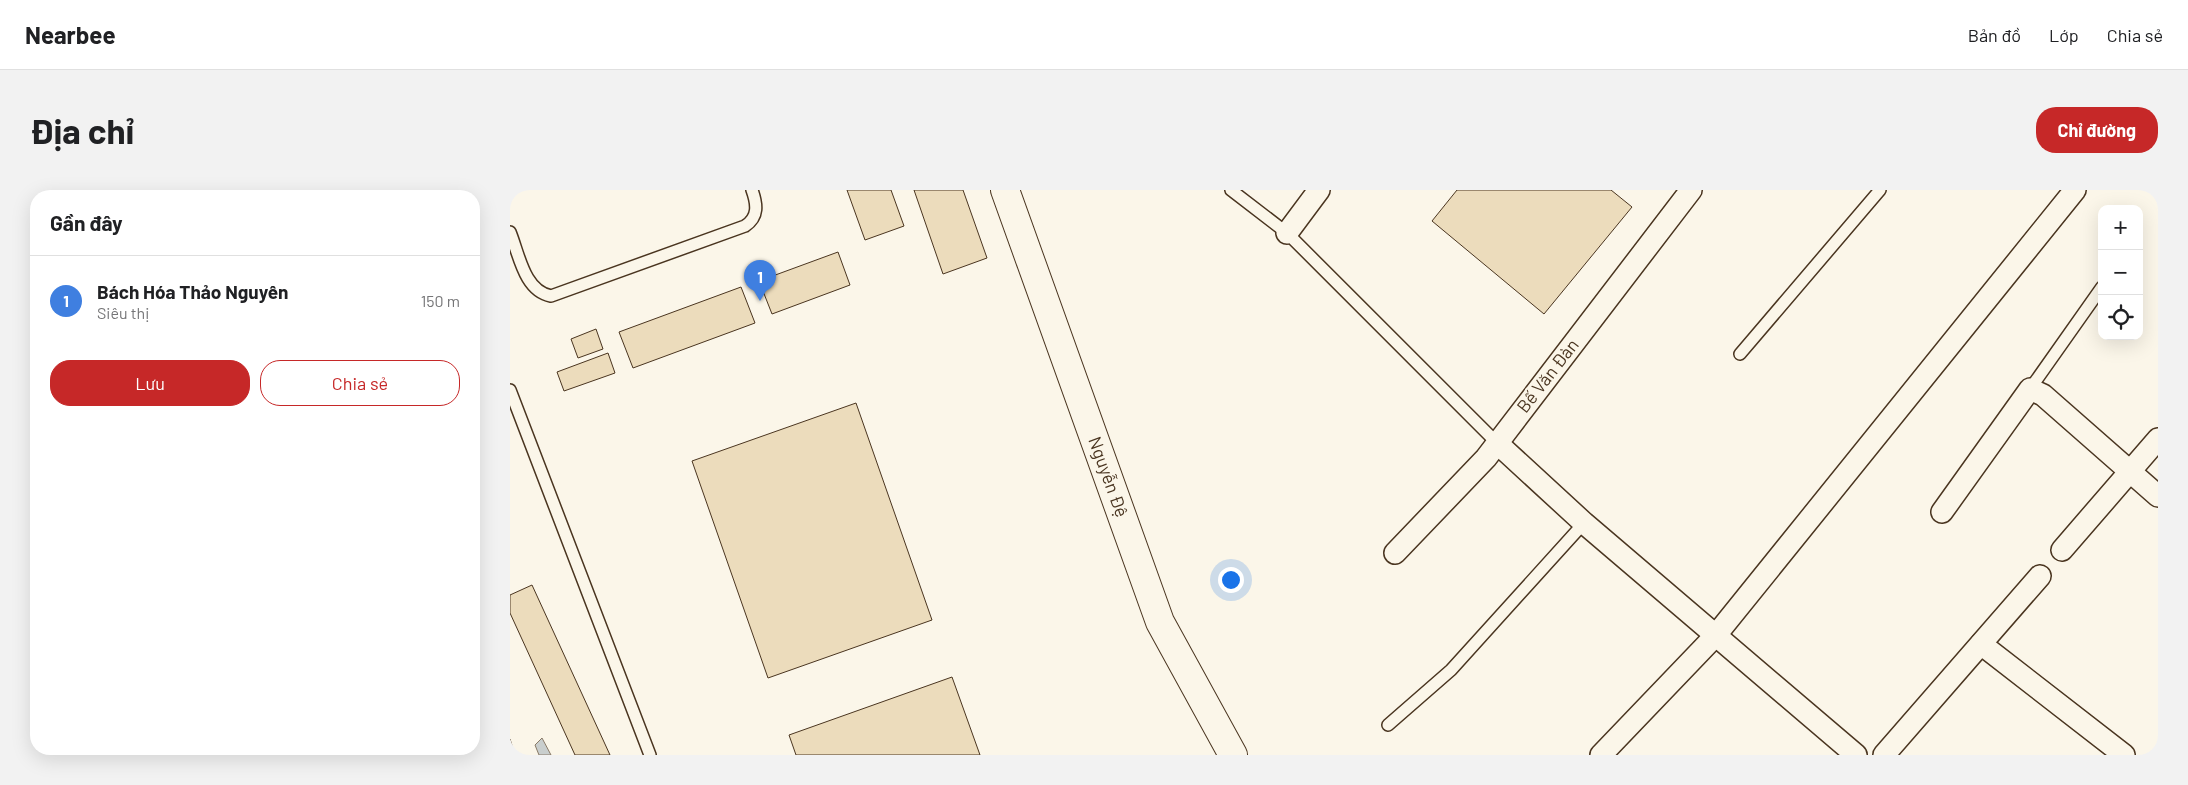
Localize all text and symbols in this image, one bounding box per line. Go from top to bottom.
text: Nearbee [25,20,116,49]
text: Bản đồ [1968,24,2021,46]
text: Lớp [2049,24,2079,46]
text: Chia sẻ [2107,24,2163,46]
button: Chỉ đường [2036,107,2158,153]
text: Địa chỉ [30,109,134,151]
map controls [2098,205,2143,340]
button: + [2098,205,2143,250]
text: Gần đây [50,210,123,235]
button: − [2098,250,2143,295]
pin: 1 [744,260,776,301]
text: Bách Hóa Thảo Nguyên [97,280,288,303]
text: 1 [63,291,69,310]
text: 150 m [421,291,460,310]
button: locate [2098,295,2143,340]
text: Siêu thị [97,303,149,322]
street label: Bế Văn Đàn [1512,334,1583,417]
button: Lưu [50,360,250,406]
button: Chia sẻ [260,360,460,406]
street label: Nguyễn Đệ [1084,433,1134,520]
your location [1218,567,1244,593]

